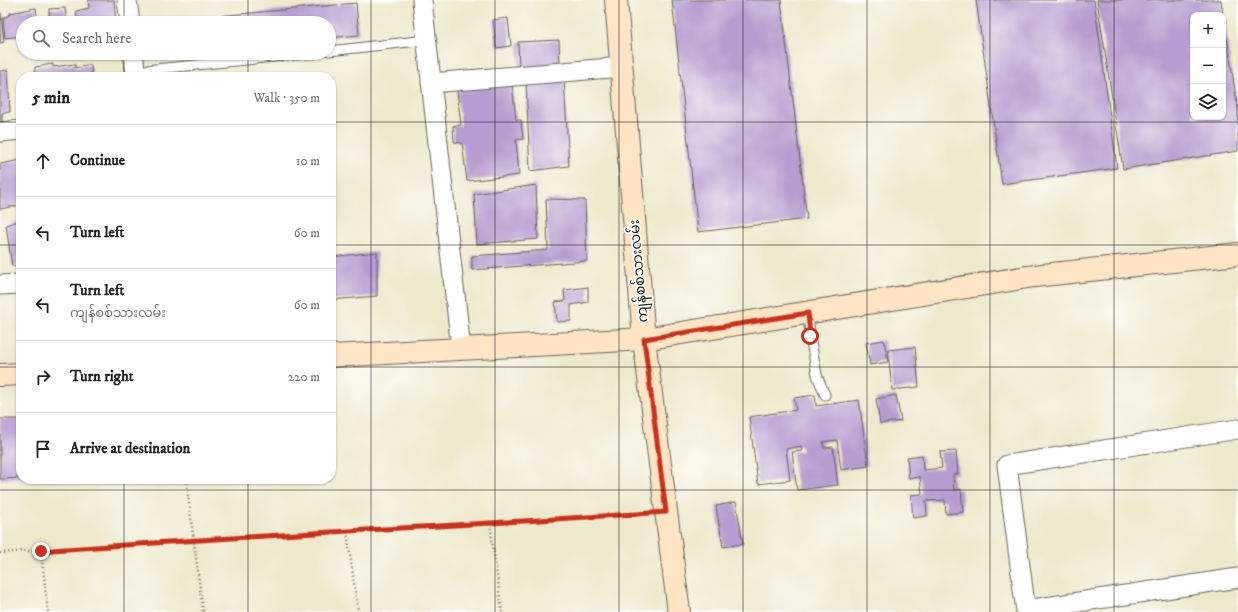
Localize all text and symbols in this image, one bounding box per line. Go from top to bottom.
map controls [1190,12,1226,120]
button: + [1190,12,1226,48]
search box [16,16,336,60]
icon: search [30,27,52,49]
text: Search here [62,29,131,48]
button: − [1190,48,1226,84]
button: layers [1190,84,1226,120]
text: 5 min [32,87,70,109]
text: Walk · 350 m [253,90,320,106]
icon: ahead [32,150,54,172]
text: Continue [70,151,125,170]
text: 10 m [296,153,320,169]
street label: ကျန်စစ်သားလမ်း [624,219,654,323]
icon: left [32,222,54,244]
text: Turn left [70,223,124,242]
text: 60 m [294,225,320,241]
text: Turn left [70,281,124,300]
icon: left [32,294,54,316]
text: 60 m [294,297,320,313]
text: ကျန်စစ်သားလမ်း [70,305,166,321]
route start [801,327,819,345]
icon: right [32,366,54,388]
text: Turn right [70,367,133,386]
text: 220 m [288,369,320,385]
icon: arrive [32,438,54,460]
text: Arrive at destination [70,439,190,458]
route end [32,542,50,560]

